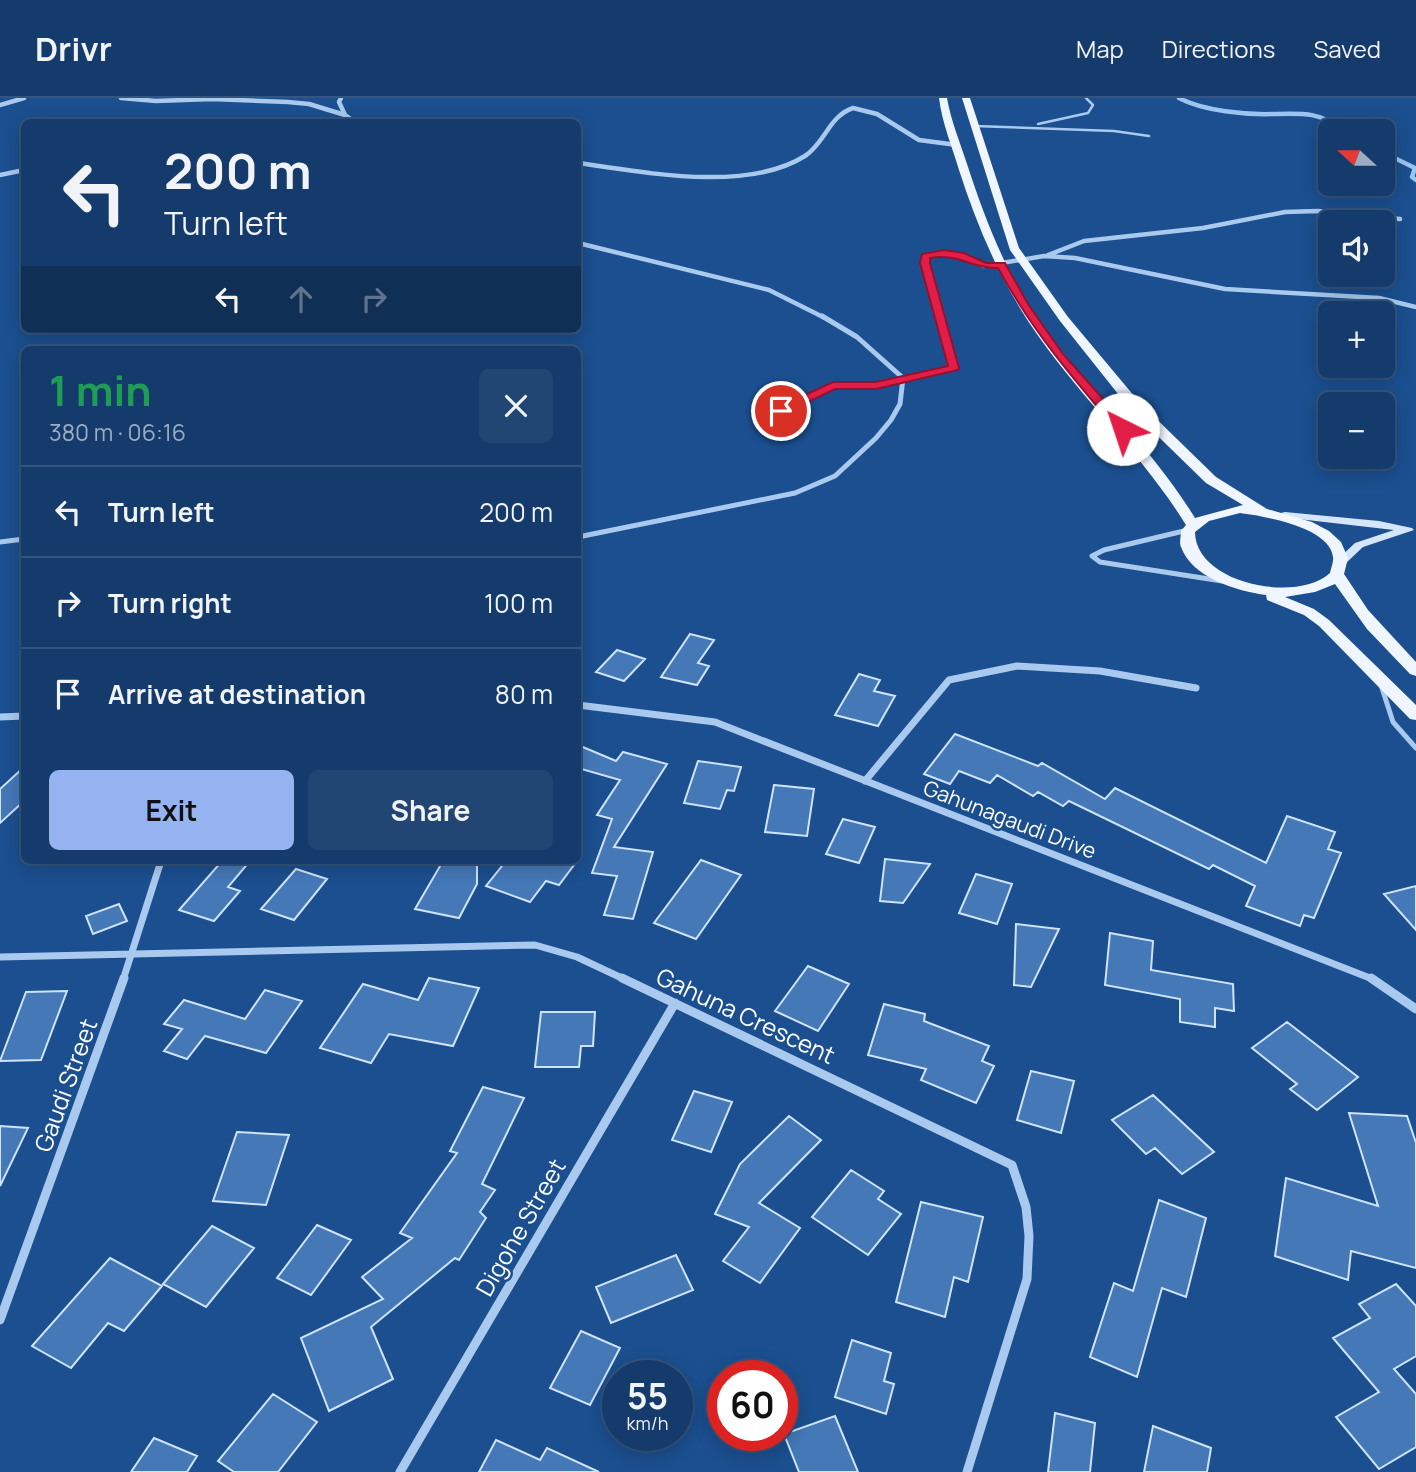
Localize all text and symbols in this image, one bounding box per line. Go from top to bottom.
text: Drivr [35,26,112,71]
text: Map [1076,32,1124,65]
text: Directions [1162,32,1275,65]
text: Saved [1313,32,1381,65]
north arrow [1318,119,1395,196]
map controls [1318,119,1395,469]
text: 200 m [164,137,312,204]
icon: left [49,147,140,238]
text: Turn left [164,201,288,245]
button: sound [1318,210,1395,287]
icon: left [209,280,247,318]
icon: ahead [282,280,320,318]
icon: right [355,280,393,318]
button: + [1318,301,1395,378]
text: 1 min [49,361,152,419]
button: close [479,369,553,443]
pin [751,381,811,441]
icon: arrive [762,392,800,430]
position arrow [1086,392,1160,466]
button: − [1318,392,1395,469]
text: 380 m · 06:16 [49,416,186,448]
icon: left [49,493,87,531]
text: Turn left [108,494,215,530]
text: 200 m [479,494,553,530]
icon: right [49,584,87,622]
text: Turn right [108,585,232,621]
text: 100 m [484,585,553,621]
icon: arrive [49,675,87,713]
text: Arrive at destination [108,676,366,712]
text: 80 m [495,676,553,712]
button: Exit [49,770,294,850]
button: Share [308,770,553,850]
street label: Gahunagaudi Drive [920,773,1100,865]
street label: Gahuna Crescent [651,959,841,1071]
street label: Gaudi Street [26,1014,104,1156]
street label: Digohe Street [467,1152,573,1302]
speed limit sign: 60 [707,1360,798,1451]
text: 55 [627,1372,668,1420]
text: km/h [627,1411,668,1435]

